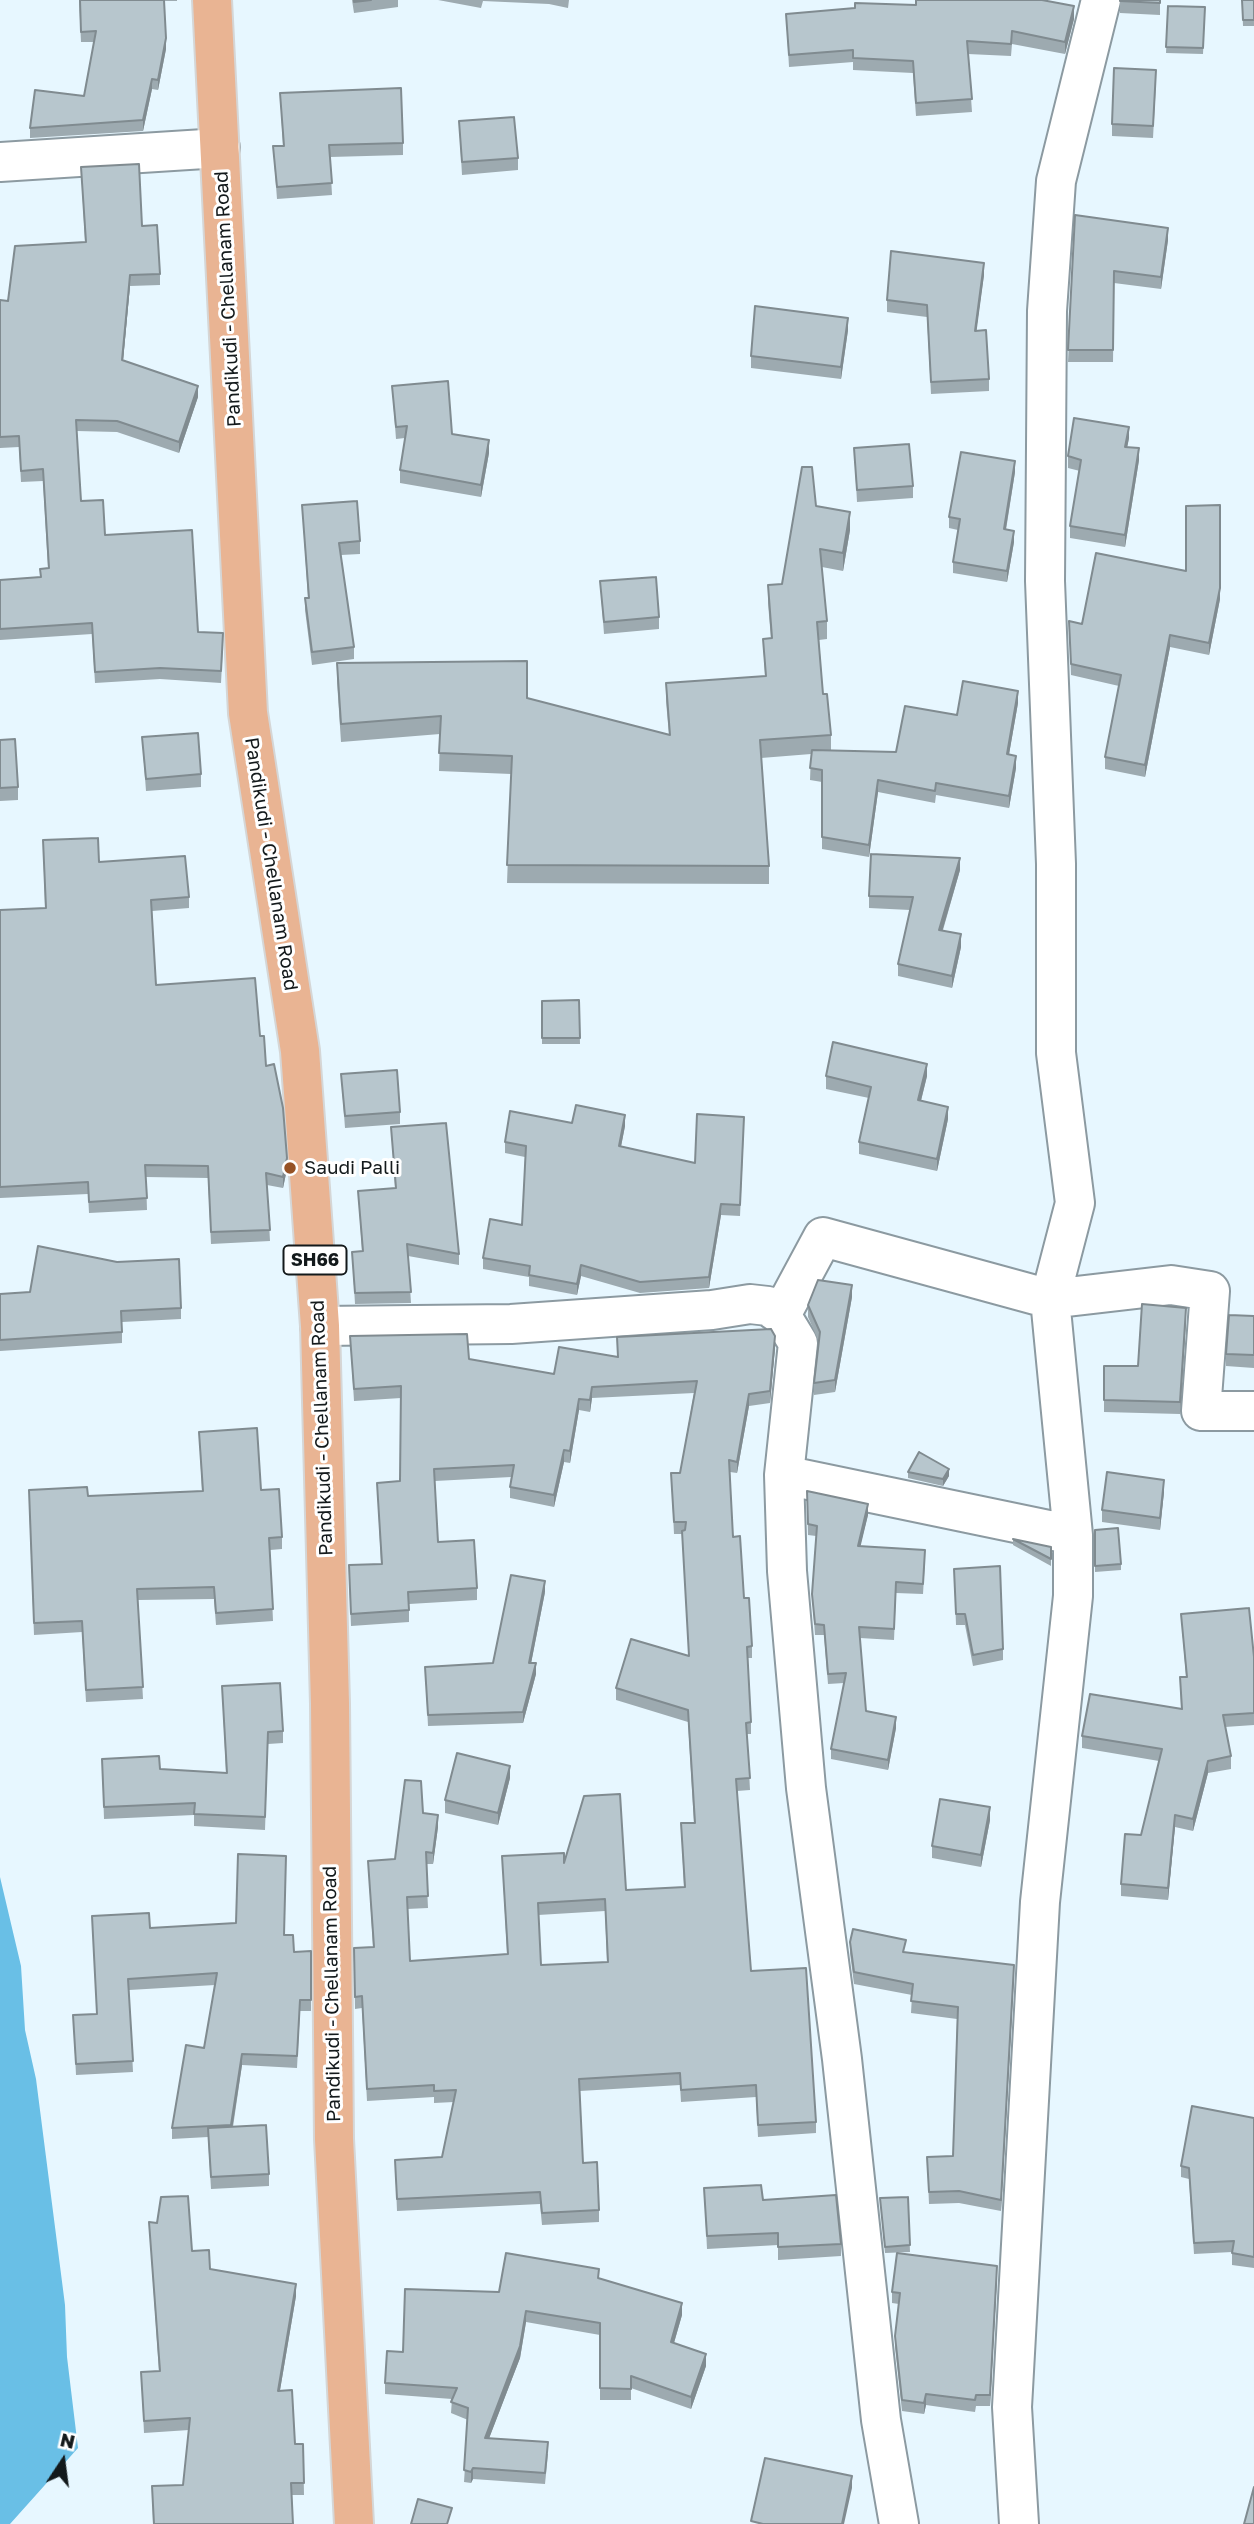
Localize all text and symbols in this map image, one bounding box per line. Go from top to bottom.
street label: Pandikudi - Chellanam Road [210,170,246,428]
street label: Pandikudi - Chellanam Road [240,736,302,992]
place label: Saudi Palli [304,1157,400,1179]
marker: Saudi Palli [282,1160,298,1176]
road number: SH66 [284,1246,346,1274]
street label: Pandikudi - Chellanam Road [306,1300,338,1556]
street label: Pandikudi - Chellanam Road [318,1866,346,2122]
north arrow [28,2426,98,2496]
text: N [58,2427,77,2453]

